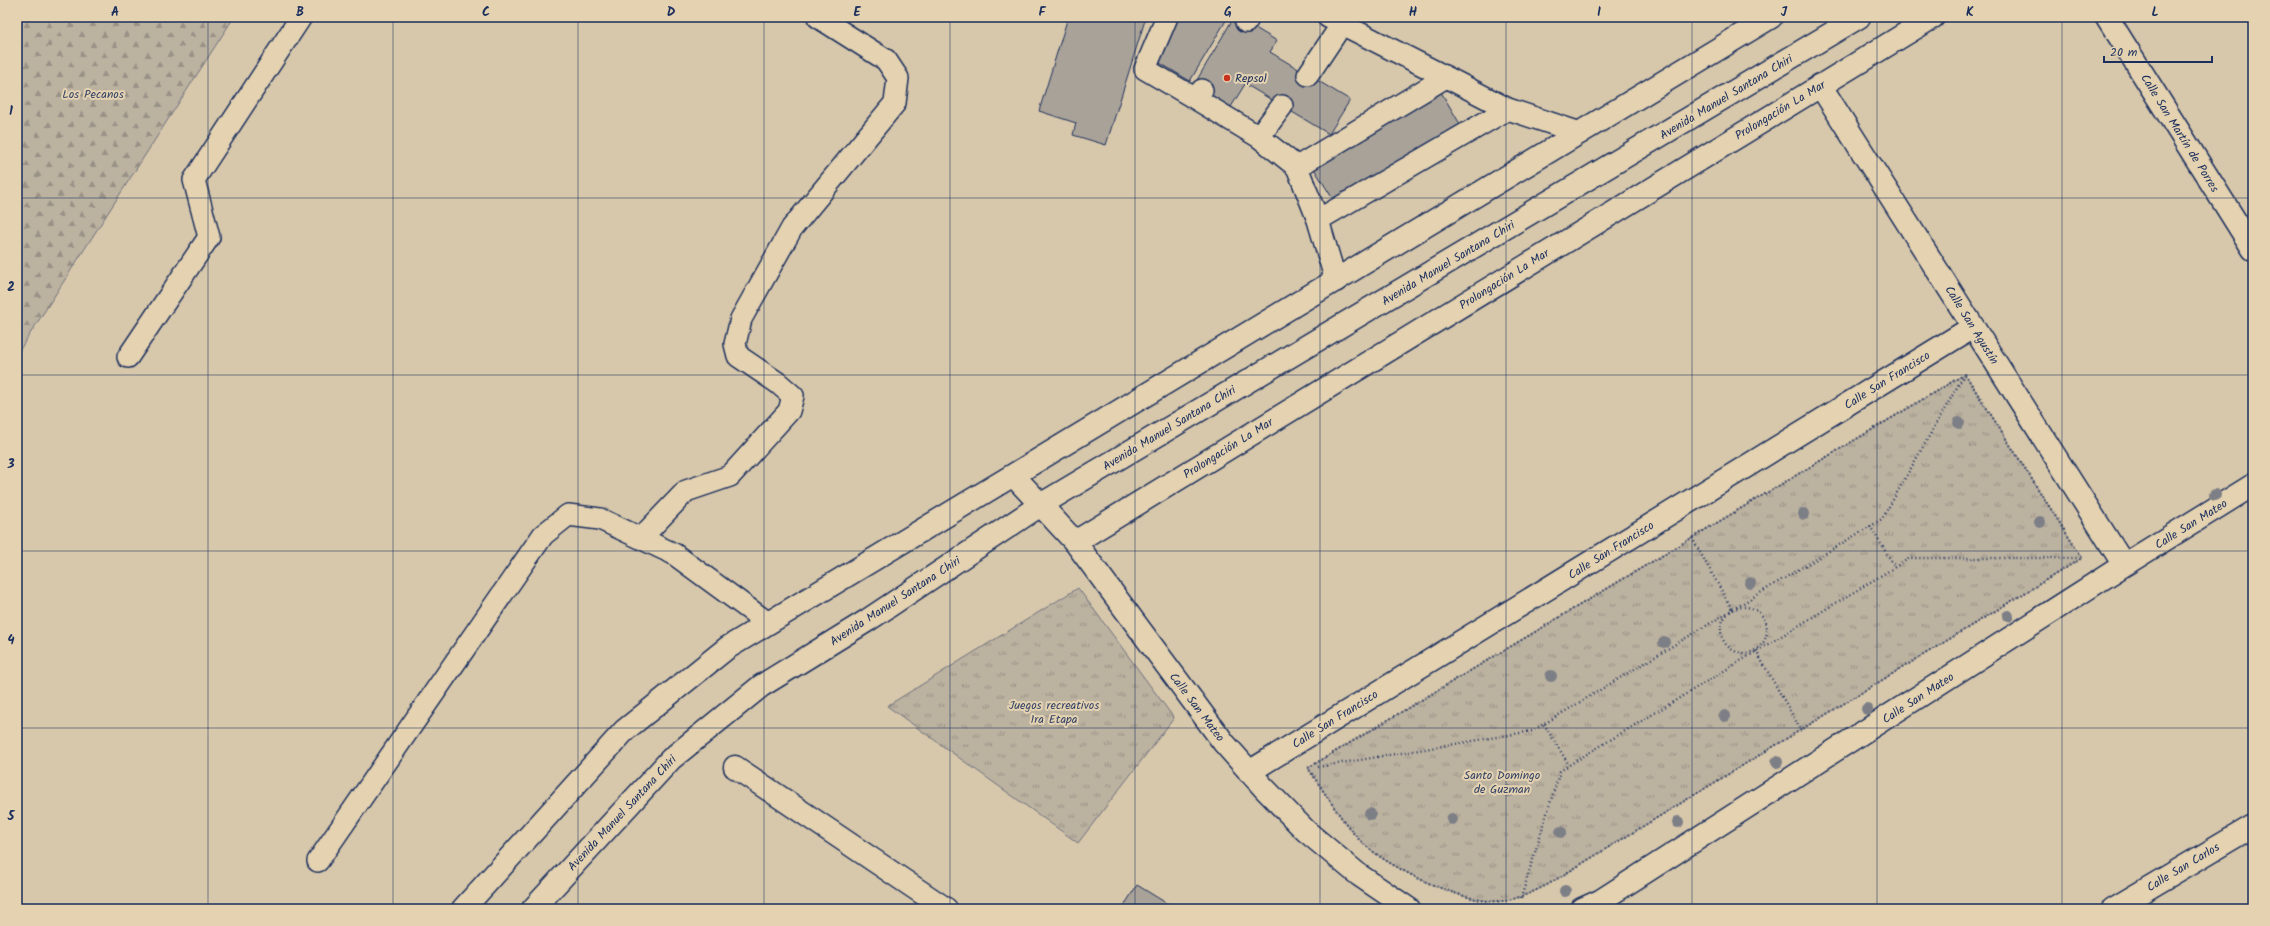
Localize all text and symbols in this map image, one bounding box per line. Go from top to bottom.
text: A [111,2,119,23]
text: B [296,2,304,23]
text: C [482,2,490,23]
text: D [667,2,676,23]
text: E [853,2,861,23]
text: F [1038,2,1046,23]
text: G [1224,2,1232,23]
text: H [1409,2,1418,23]
text: I [1597,2,1601,23]
text: J [1781,2,1788,23]
text: K [1966,2,1974,23]
text: L [2151,2,2159,23]
scale bar [2104,38,2212,64]
text: 20 m [2110,43,2138,62]
street label: Avenida Manuel Santana Chiri [1656,49,1798,145]
place label: Repsol [1235,69,1267,88]
street label: Calle San Martín de Porres [2135,70,2224,196]
marker: Repsol [1222,73,1232,83]
street label: Prolongación La Mar [1731,75,1830,145]
park label: Los Pecanos [62,85,124,104]
text: 1 [9,101,13,122]
street label: Avenida Manuel Santana Chiri [1378,215,1520,311]
street label: Prolongación La Mar [1456,244,1554,315]
text: 2 [7,277,15,298]
street label: Calle San Agustín [1940,282,2003,368]
street label: Calle San Francisco [1840,346,1934,415]
street label: Avenida Manuel Santana Chiri [1099,380,1241,476]
street label: Prolongación La Mar [1180,413,1278,484]
text: 3 [6,454,15,475]
street label: Calle San Mateo [2151,494,2231,554]
street label: Calle San Francisco [1564,516,1658,585]
street label: Avenida Manuel Santana Chiri [826,551,965,651]
text: 4 [7,630,15,651]
street label: Calle San Mateo [1878,668,1958,729]
street label: Calle San Mateo [1164,669,1229,746]
street label: Calle San Francisco [1288,685,1382,754]
park label: Juegos recreativos 1ra Etapa [1009,696,1099,729]
street label: Avenida Manuel Santana Chiri [563,750,682,876]
park label: Santo Domingo de Guzman [1464,766,1540,799]
text: 5 [7,806,16,827]
street label: Calle San Carlos [2143,838,2223,897]

